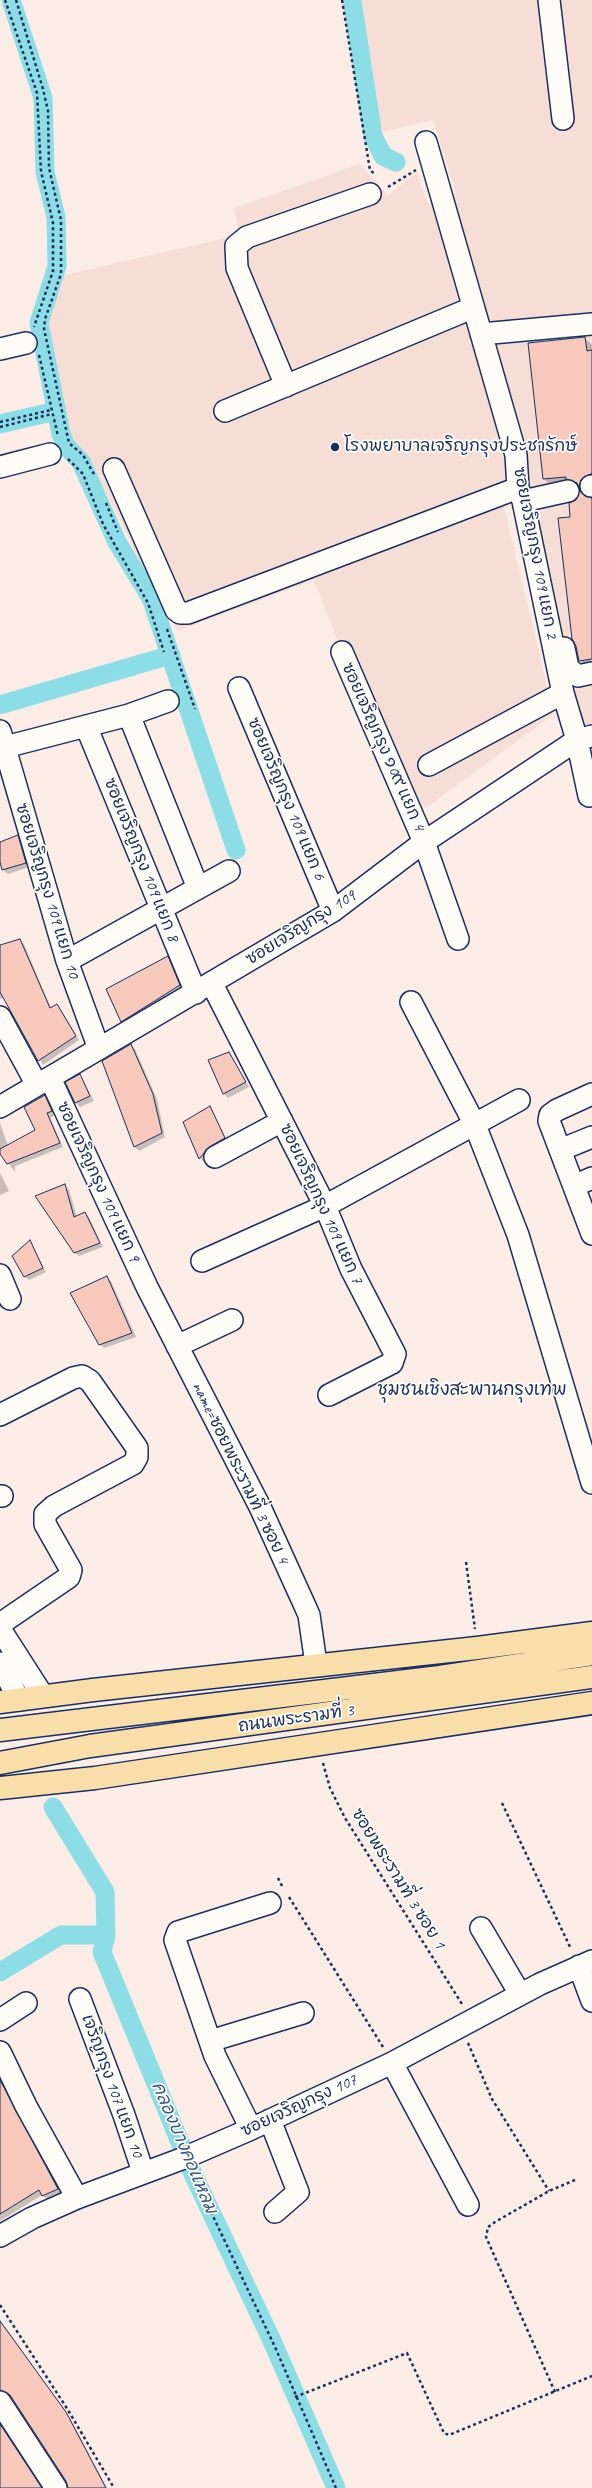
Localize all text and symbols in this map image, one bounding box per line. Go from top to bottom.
place label: โรงพยาบาลเจริญกรุงประชารักษ์ [344,437,578,457]
marker: โรงพยาบาลเจริญกรุงประชารักษ์ [329,441,341,453]
street label: ซอยเจริญกรุง 109 แยก 2 [508,465,562,641]
street label: ซอยเจริญกรุง ๑0๙ แยก 4 [337,660,429,834]
street label: ซอยเจริญกรุง 109 แยก 6 [243,715,329,883]
street label: ซอยเจริญกรุง 109 แยก 8 [99,775,183,945]
street label: ซอยเจริญกรุง 109 แยก 10 [11,801,83,981]
street label: ซอยเจริญกรุง 109 [242,886,360,970]
street label: ซอยเจริญกรุง 109 แยก 9 [52,1099,144,1265]
street label: ซอยเจริญกรุง 109 แยก 7 [275,1121,367,1287]
street label: name=ซอยพระรามที่ 3 ซอย 4 [187,1379,293,1567]
district label: ชุมชนเชิงสะพานกรุงเทพ [377,1379,567,1401]
street label: ถนนพระรามที่ 3 [237,1701,355,1737]
street label: ซอยพระรามที่ 3 ซอย 1 [347,1805,449,1953]
street label: เจริญกรุง 107 แยก 10 [77,2012,147,2160]
street label: ซอยเจริญกรุง 107 [238,2070,360,2142]
water label: คลองบางคอแหลม [146,2079,222,2217]

